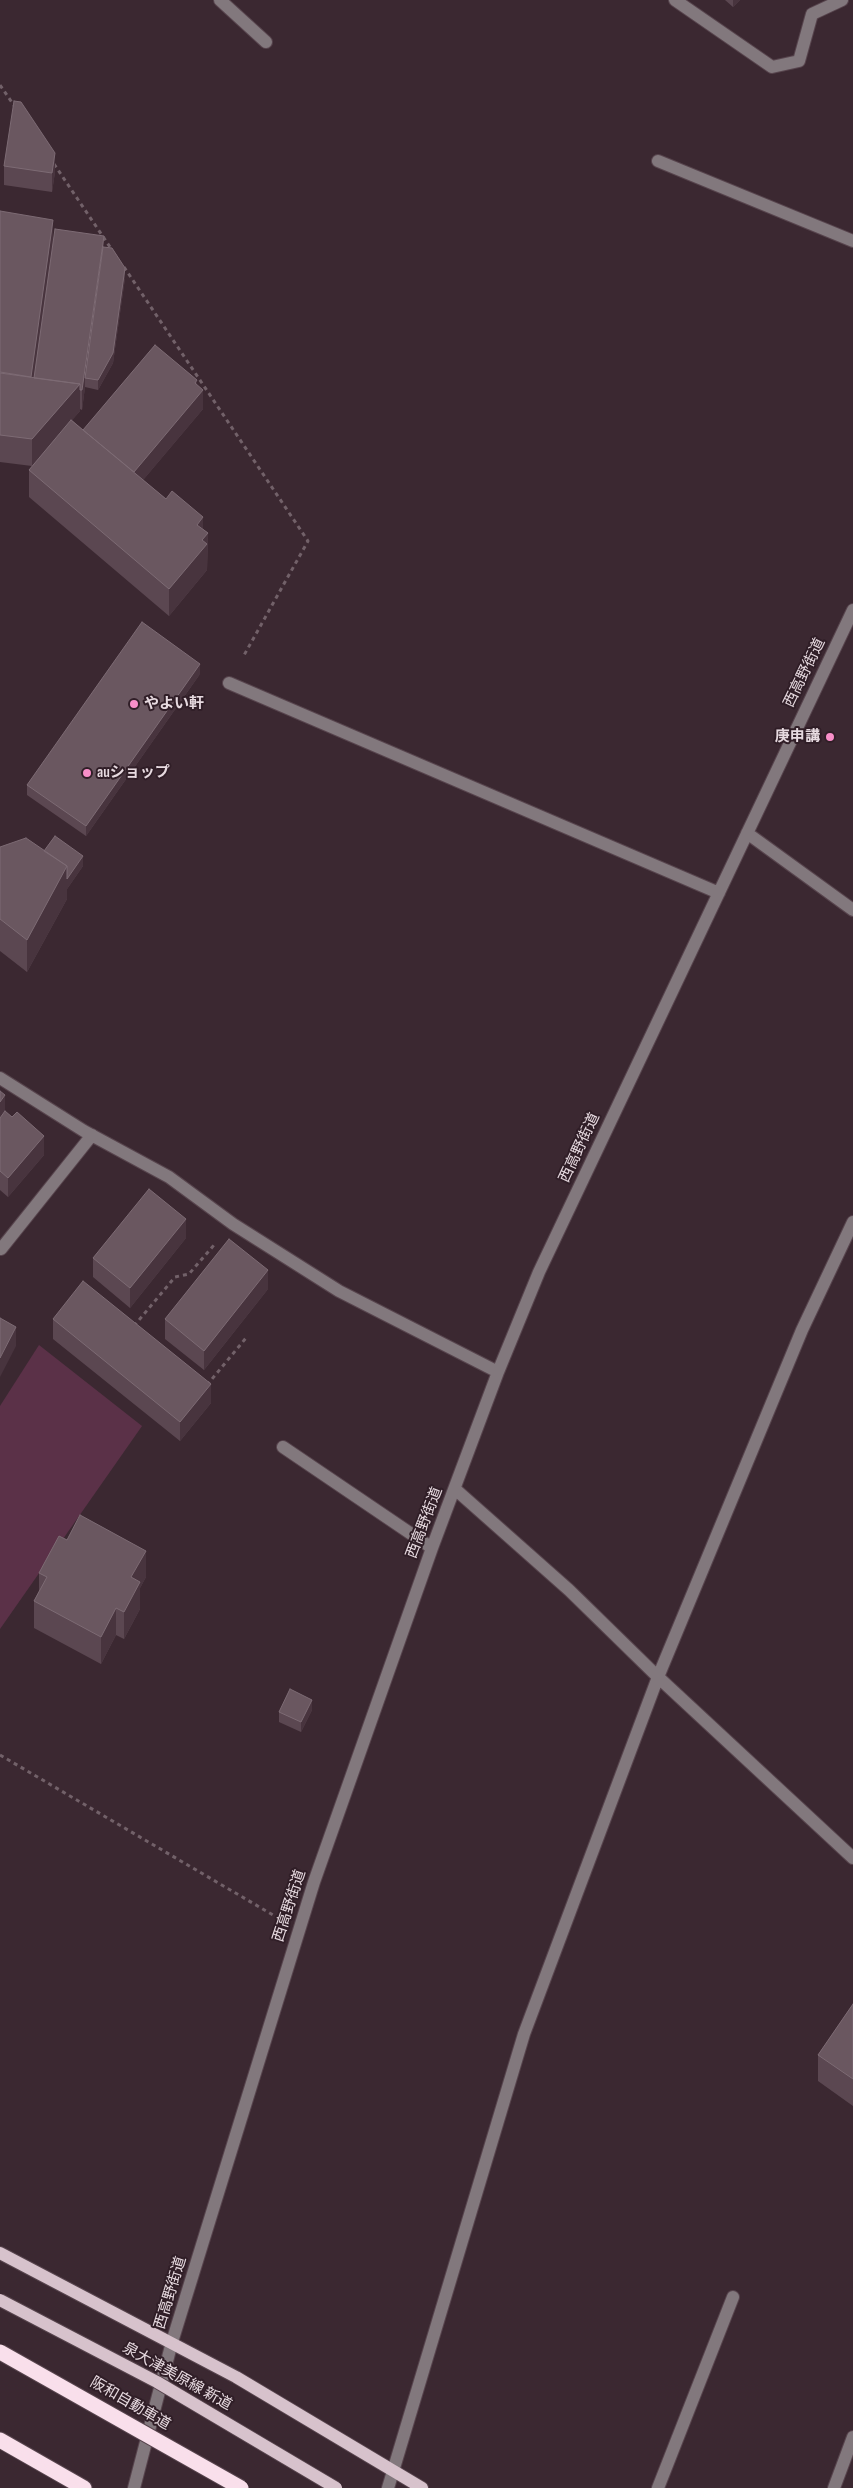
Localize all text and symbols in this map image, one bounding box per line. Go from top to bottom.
street label: 西高野街道 [780,635,830,711]
place label: やよい軒 [144,695,204,713]
marker: やよい軒 [128,698,140,710]
place label: 庚申講 [775,728,820,746]
marker: 庚申講 [824,731,836,743]
place label: auショップ [97,764,170,782]
marker: auショップ [81,767,93,779]
street label: 西高野街道 [556,1110,604,1186]
street label: 西高野街道 [403,1485,447,1561]
street label: 西高野街道 [270,1868,310,1944]
street label: 西高野街道 [151,2255,191,2331]
street label: 泉大津美原線 新道 [119,2339,235,2415]
street label: 阪和自動車道 [87,2374,173,2434]

